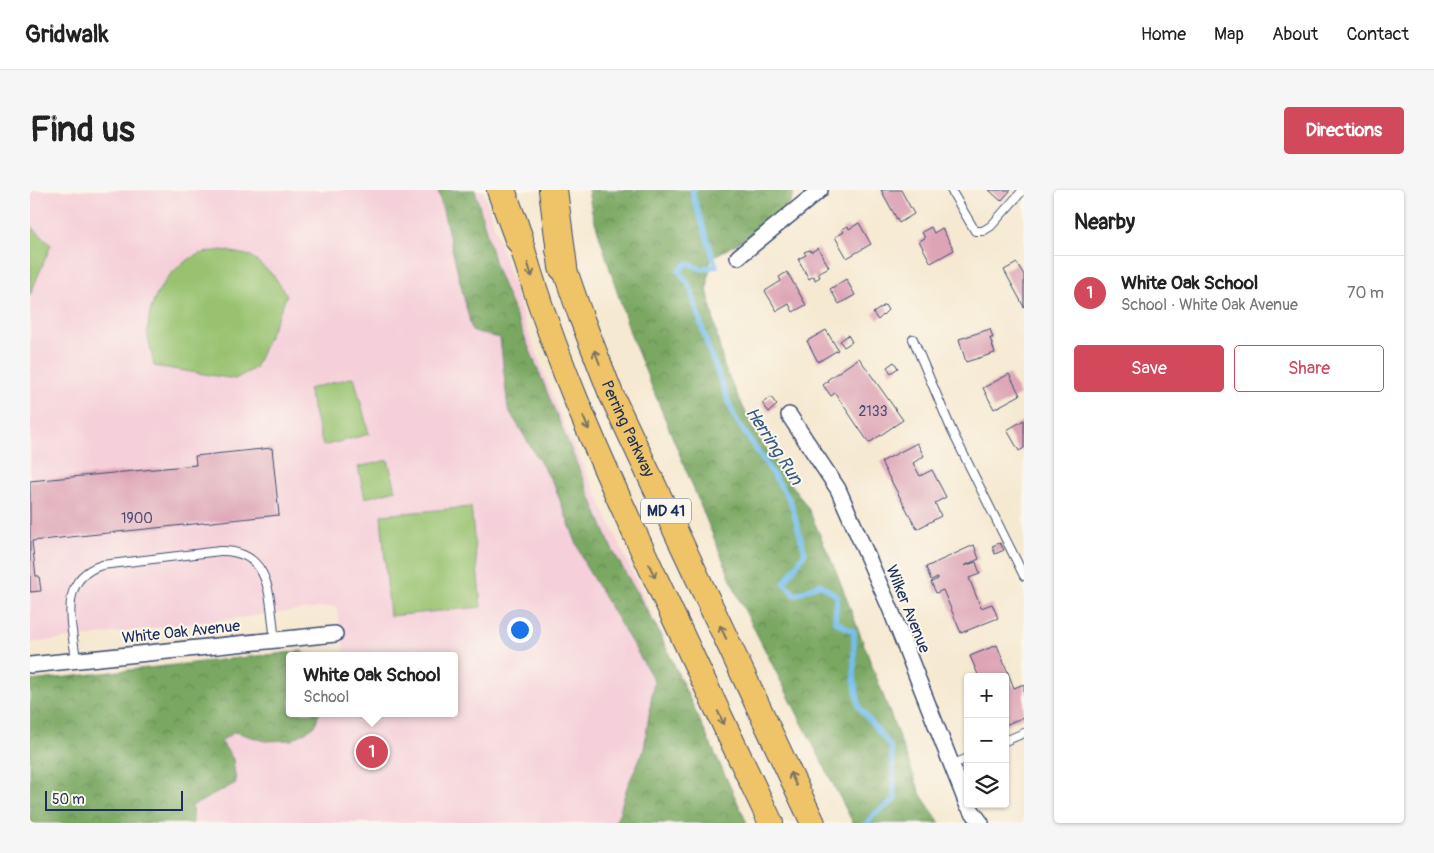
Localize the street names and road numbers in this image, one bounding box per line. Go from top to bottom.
street label: Perring Parkway [597,378,659,481]
road number: MD 41 [641,498,691,524]
street label: Wilker Avenue [881,562,935,656]
street label: White Oak Avenue [121,616,241,648]

